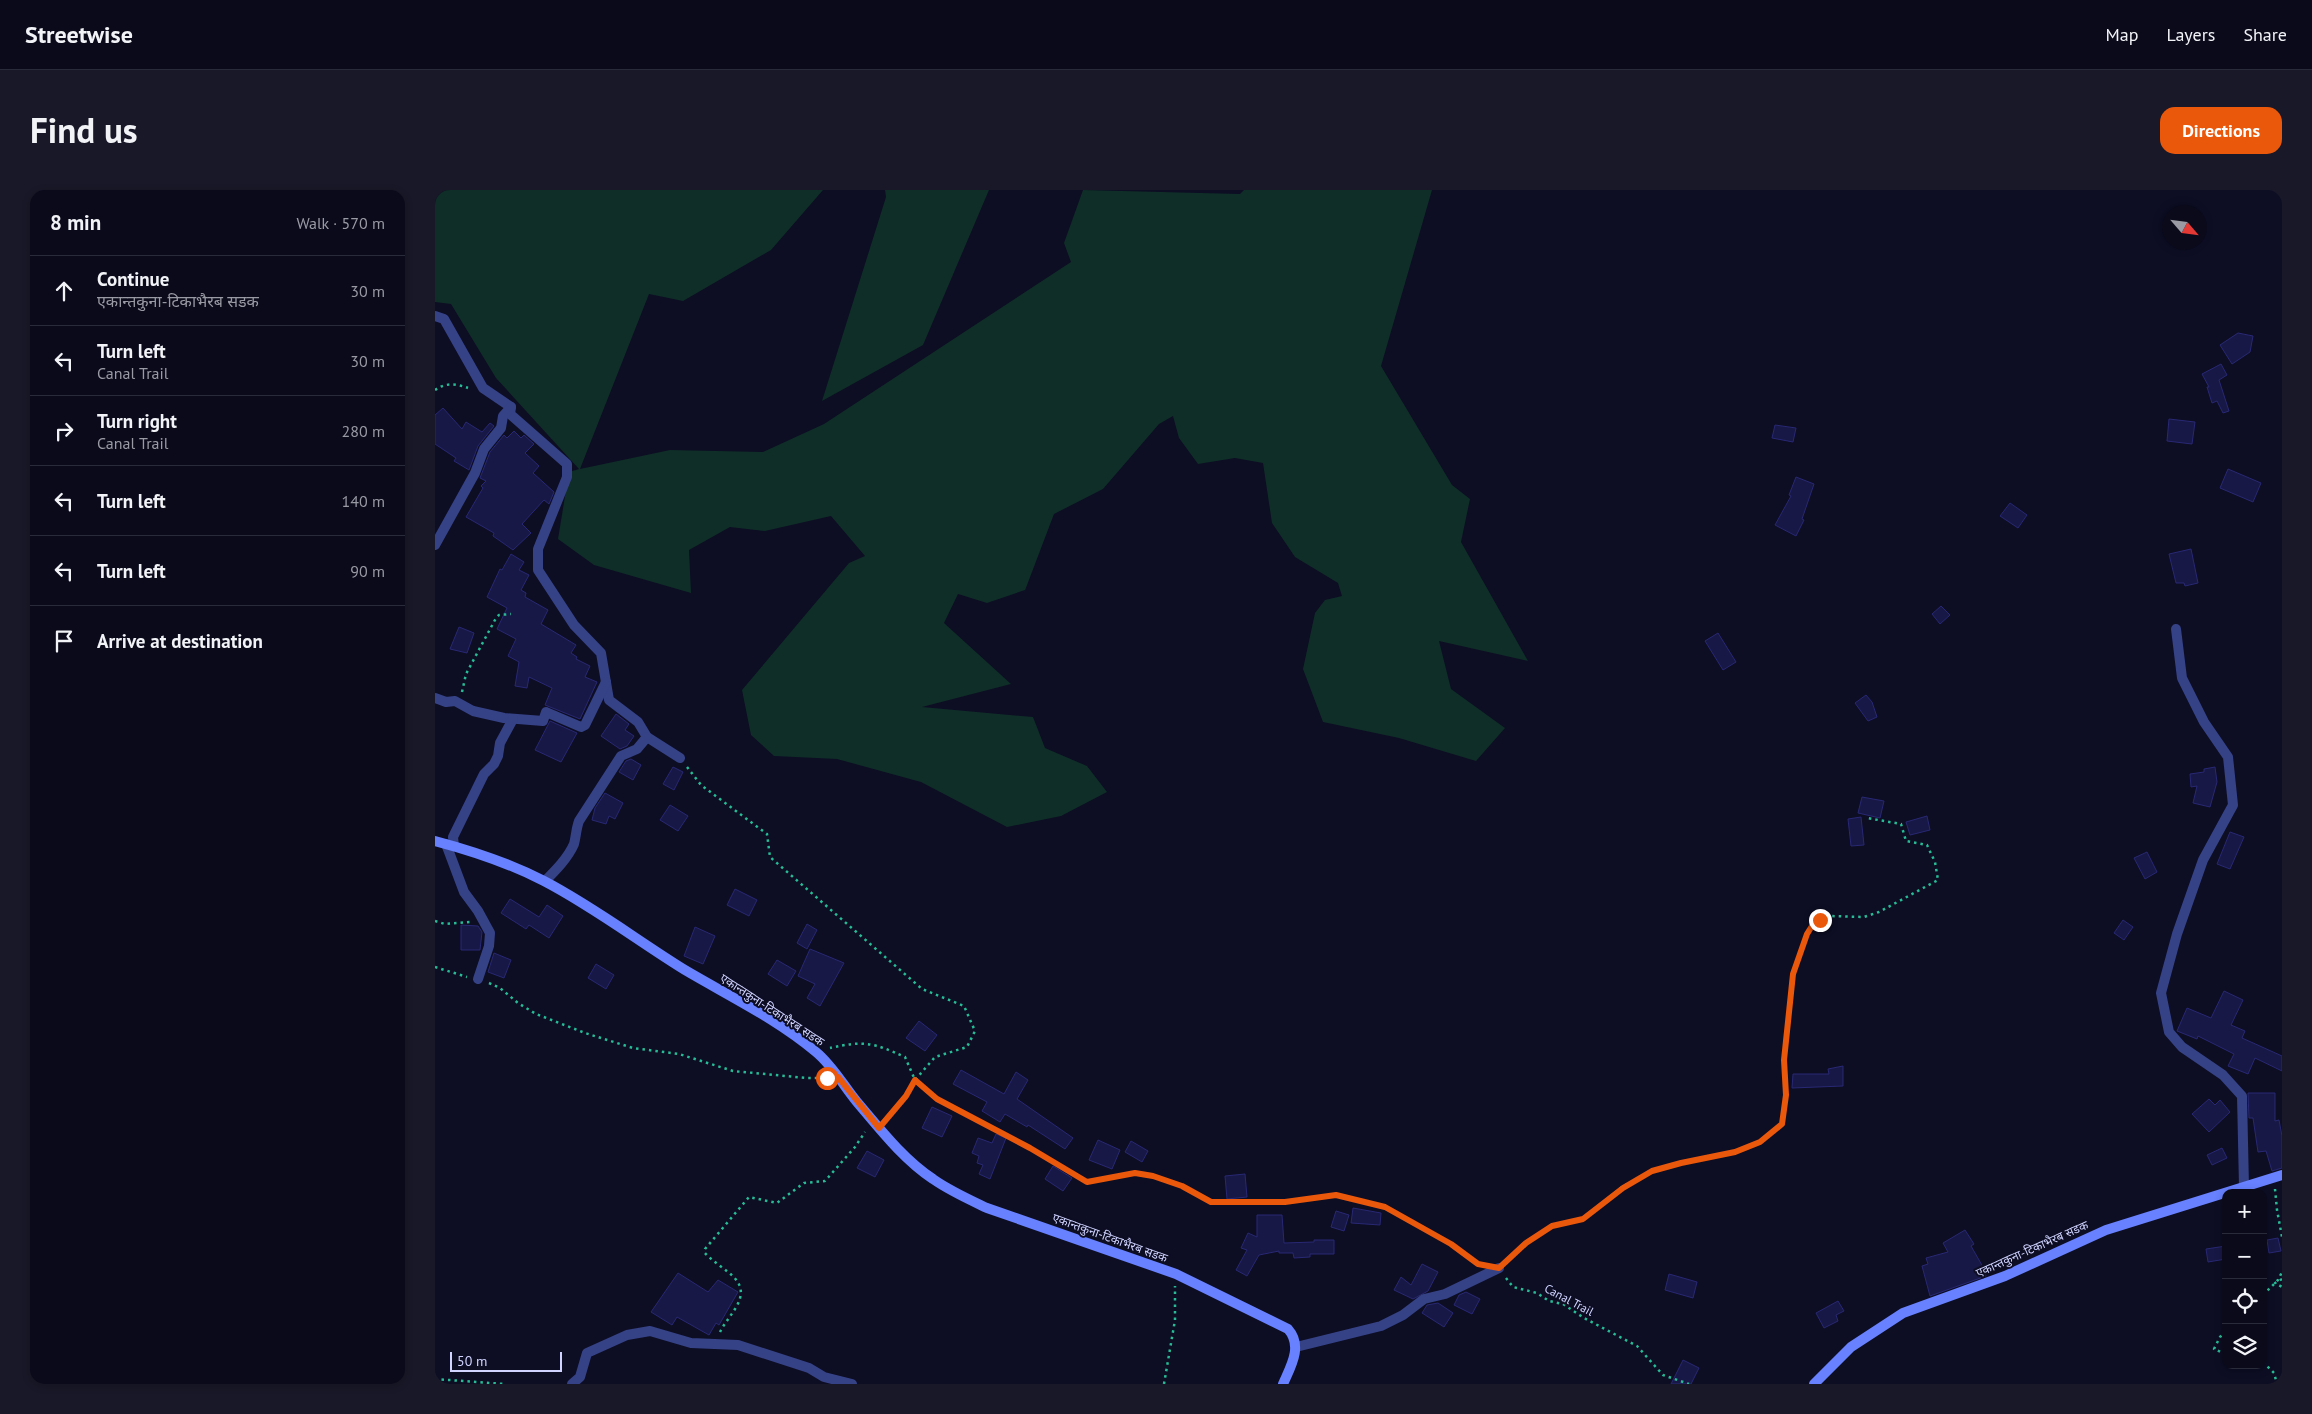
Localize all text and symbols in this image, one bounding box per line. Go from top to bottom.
text: Streetwise [25,19,133,50]
text: Map [2106,23,2138,46]
text: Layers [2166,23,2215,46]
text: Share [2243,23,2287,46]
text: Find us [30,107,138,153]
button: Directions [2160,107,2282,154]
north arrow [2162,205,2207,250]
text: 8 min [50,209,101,236]
text: Walk · 570 m [296,213,385,233]
text: Continue [97,267,169,291]
icon: ahead [50,277,78,305]
text: 30 m [350,281,385,301]
text: एकान्तकुना-टिकाभैरब सडक [97,291,259,311]
text: Turn left [97,339,166,363]
icon: left [50,347,78,375]
text: 30 m [350,351,385,371]
text: Canal Trail [97,363,168,383]
text: Turn right [97,409,177,433]
icon: right [50,417,78,445]
text: 280 m [342,421,385,441]
text: Canal Trail [97,433,168,453]
icon: left [50,487,78,515]
text: Turn left [97,489,166,513]
text: 140 m [342,491,385,511]
icon: left [50,557,78,585]
text: Turn left [97,559,166,583]
text: 90 m [350,561,385,581]
icon: arrive [50,627,78,655]
text: Arrive at destination [97,629,263,653]
route end [1809,909,1832,932]
street label: एकान्तकुना-टिकाभैरब सडक [717,970,828,1050]
route start [816,1067,839,1090]
map controls [2222,1189,2267,1369]
button: + [2222,1189,2267,1234]
street label: एकान्तकुना-टिकाभैरब सडक [1050,1210,1171,1267]
street label: एकान्तकुना-टिकाभैरब सडक [1973,1217,2091,1281]
button: − [2222,1234,2267,1279]
button: locate [2222,1279,2267,1324]
street label: Canal Trail [1542,1280,1597,1319]
button: layers [2222,1324,2267,1369]
scale bar [450,1349,563,1372]
text: 50 m [457,1352,487,1370]

